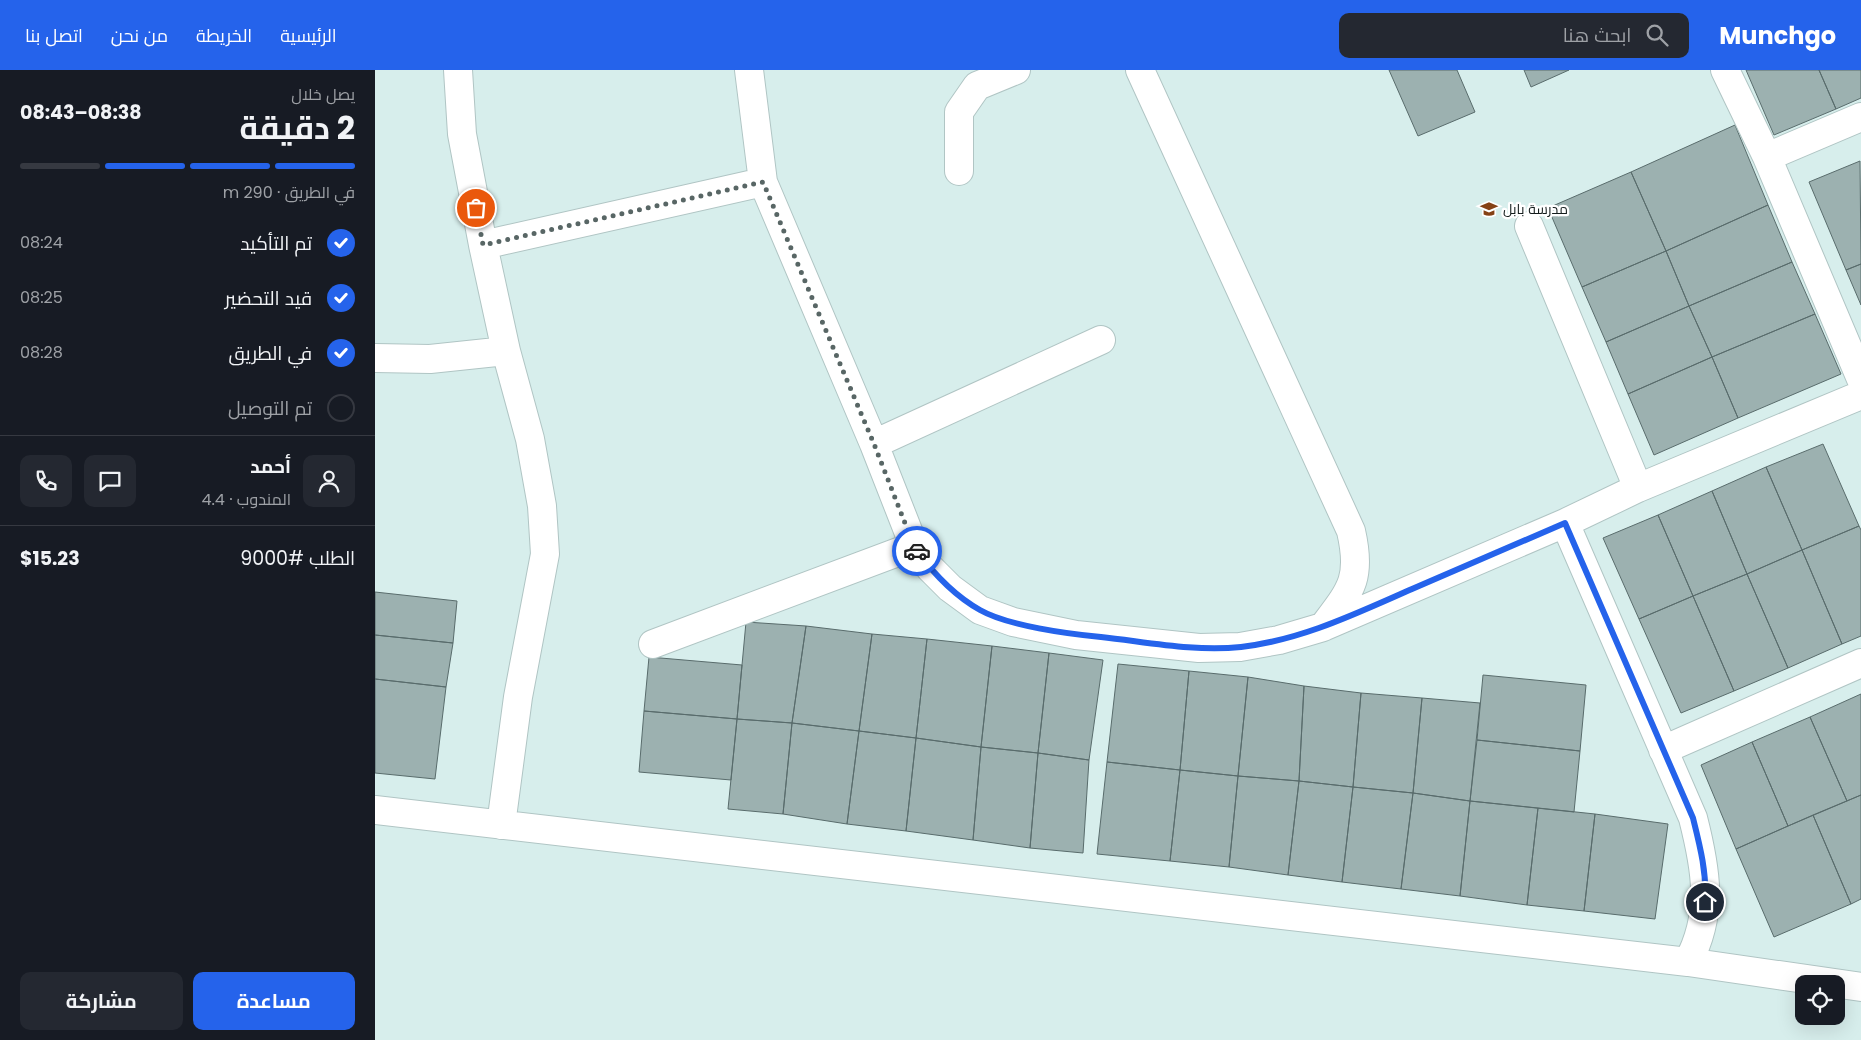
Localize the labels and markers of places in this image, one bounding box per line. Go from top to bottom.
pin [455,187,497,229]
school or university icon: مدرسة بابل [1479,199,1499,219]
place label: مدرسة بابل [1503,199,1568,219]
pin [1684,881,1726,923]

